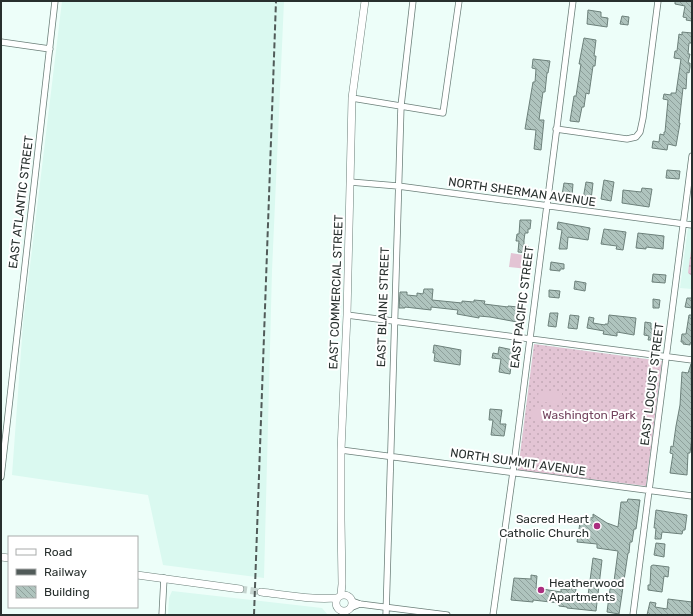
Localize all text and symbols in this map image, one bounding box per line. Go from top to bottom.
street label: EAST ATLANTIC STREET [6,135,36,269]
street label: NORTH SHERMAN AVENUE [447,175,597,209]
street label: EAST COMMERCIAL STREET [326,214,346,370]
street label: EAST PACIFIC STREET [508,245,536,369]
street label: EAST BLAINE STREET [374,247,392,367]
street label: EAST LOCUST STREET [638,322,667,446]
park label: Washington Park [542,408,637,422]
street label: NORTH SUMMIT AVENUE [449,446,587,478]
place label: Sacred Heart Catholic Church [499,512,589,540]
marker: Sacred Heart Catholic Church [592,521,602,531]
legend [8,536,138,608]
text: Road [44,545,72,559]
text: Railway [44,565,87,579]
place label: Heatherwood Apartments [549,576,625,604]
text: Building [44,585,90,599]
marker: Heatherwood Apartments [536,585,546,595]

